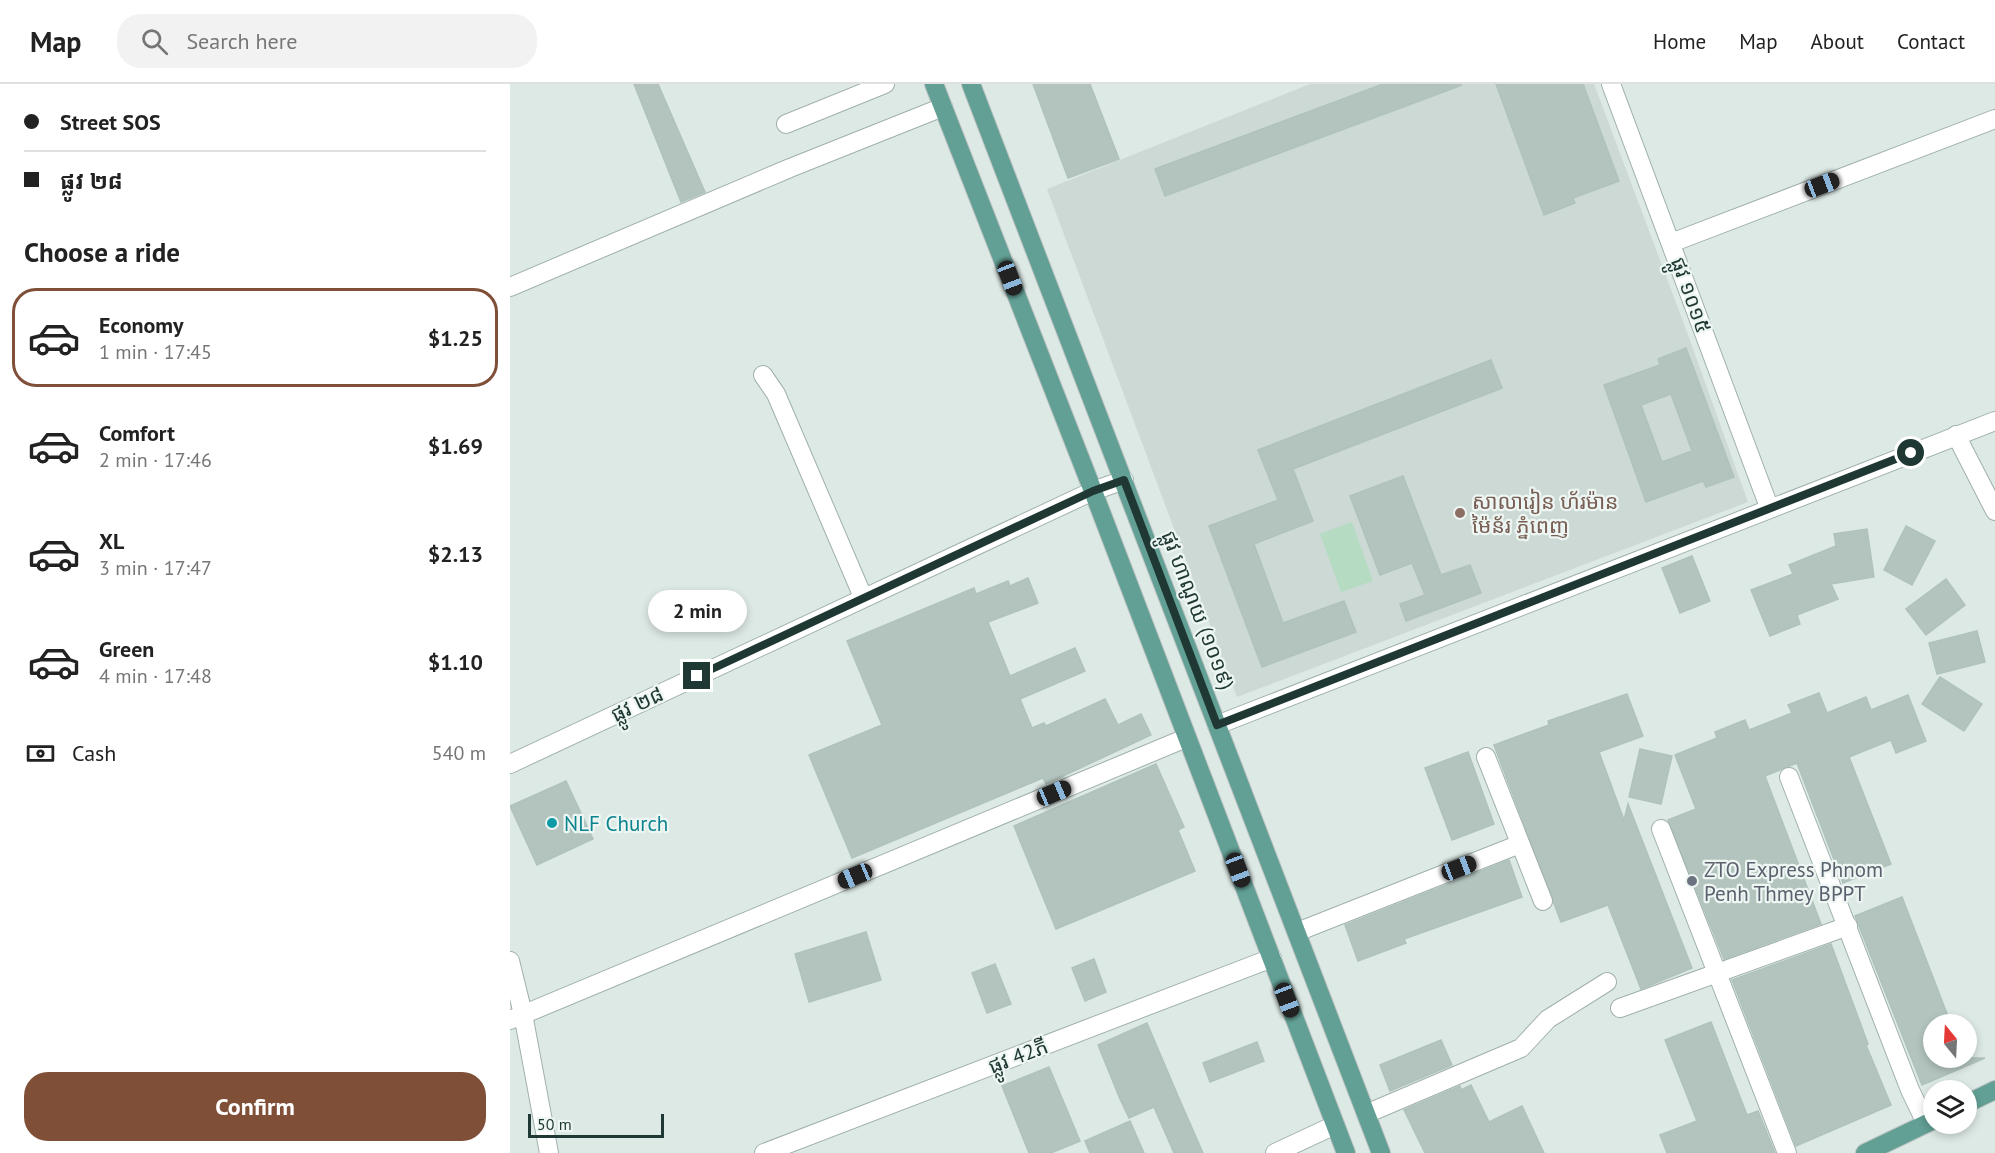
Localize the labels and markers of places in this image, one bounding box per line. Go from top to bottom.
place label: សាលារៀន ហ័រម៉ាន ម៉ៃន័រ ភ្នំពេញ [1472,488,1618,539]
marker: សាលារៀន ហ័រម៉ាន ម៉ៃន័រ ភ្នំពេញ [1453,506,1467,520]
place label: NLF Church [564,810,668,837]
marker: NLF Church [545,816,559,830]
place label: ZTO Express Phnom Penh Thmey BPPT [1704,856,1883,907]
marker: ZTO Express Phnom Penh Thmey BPPT [1685,874,1699,888]

